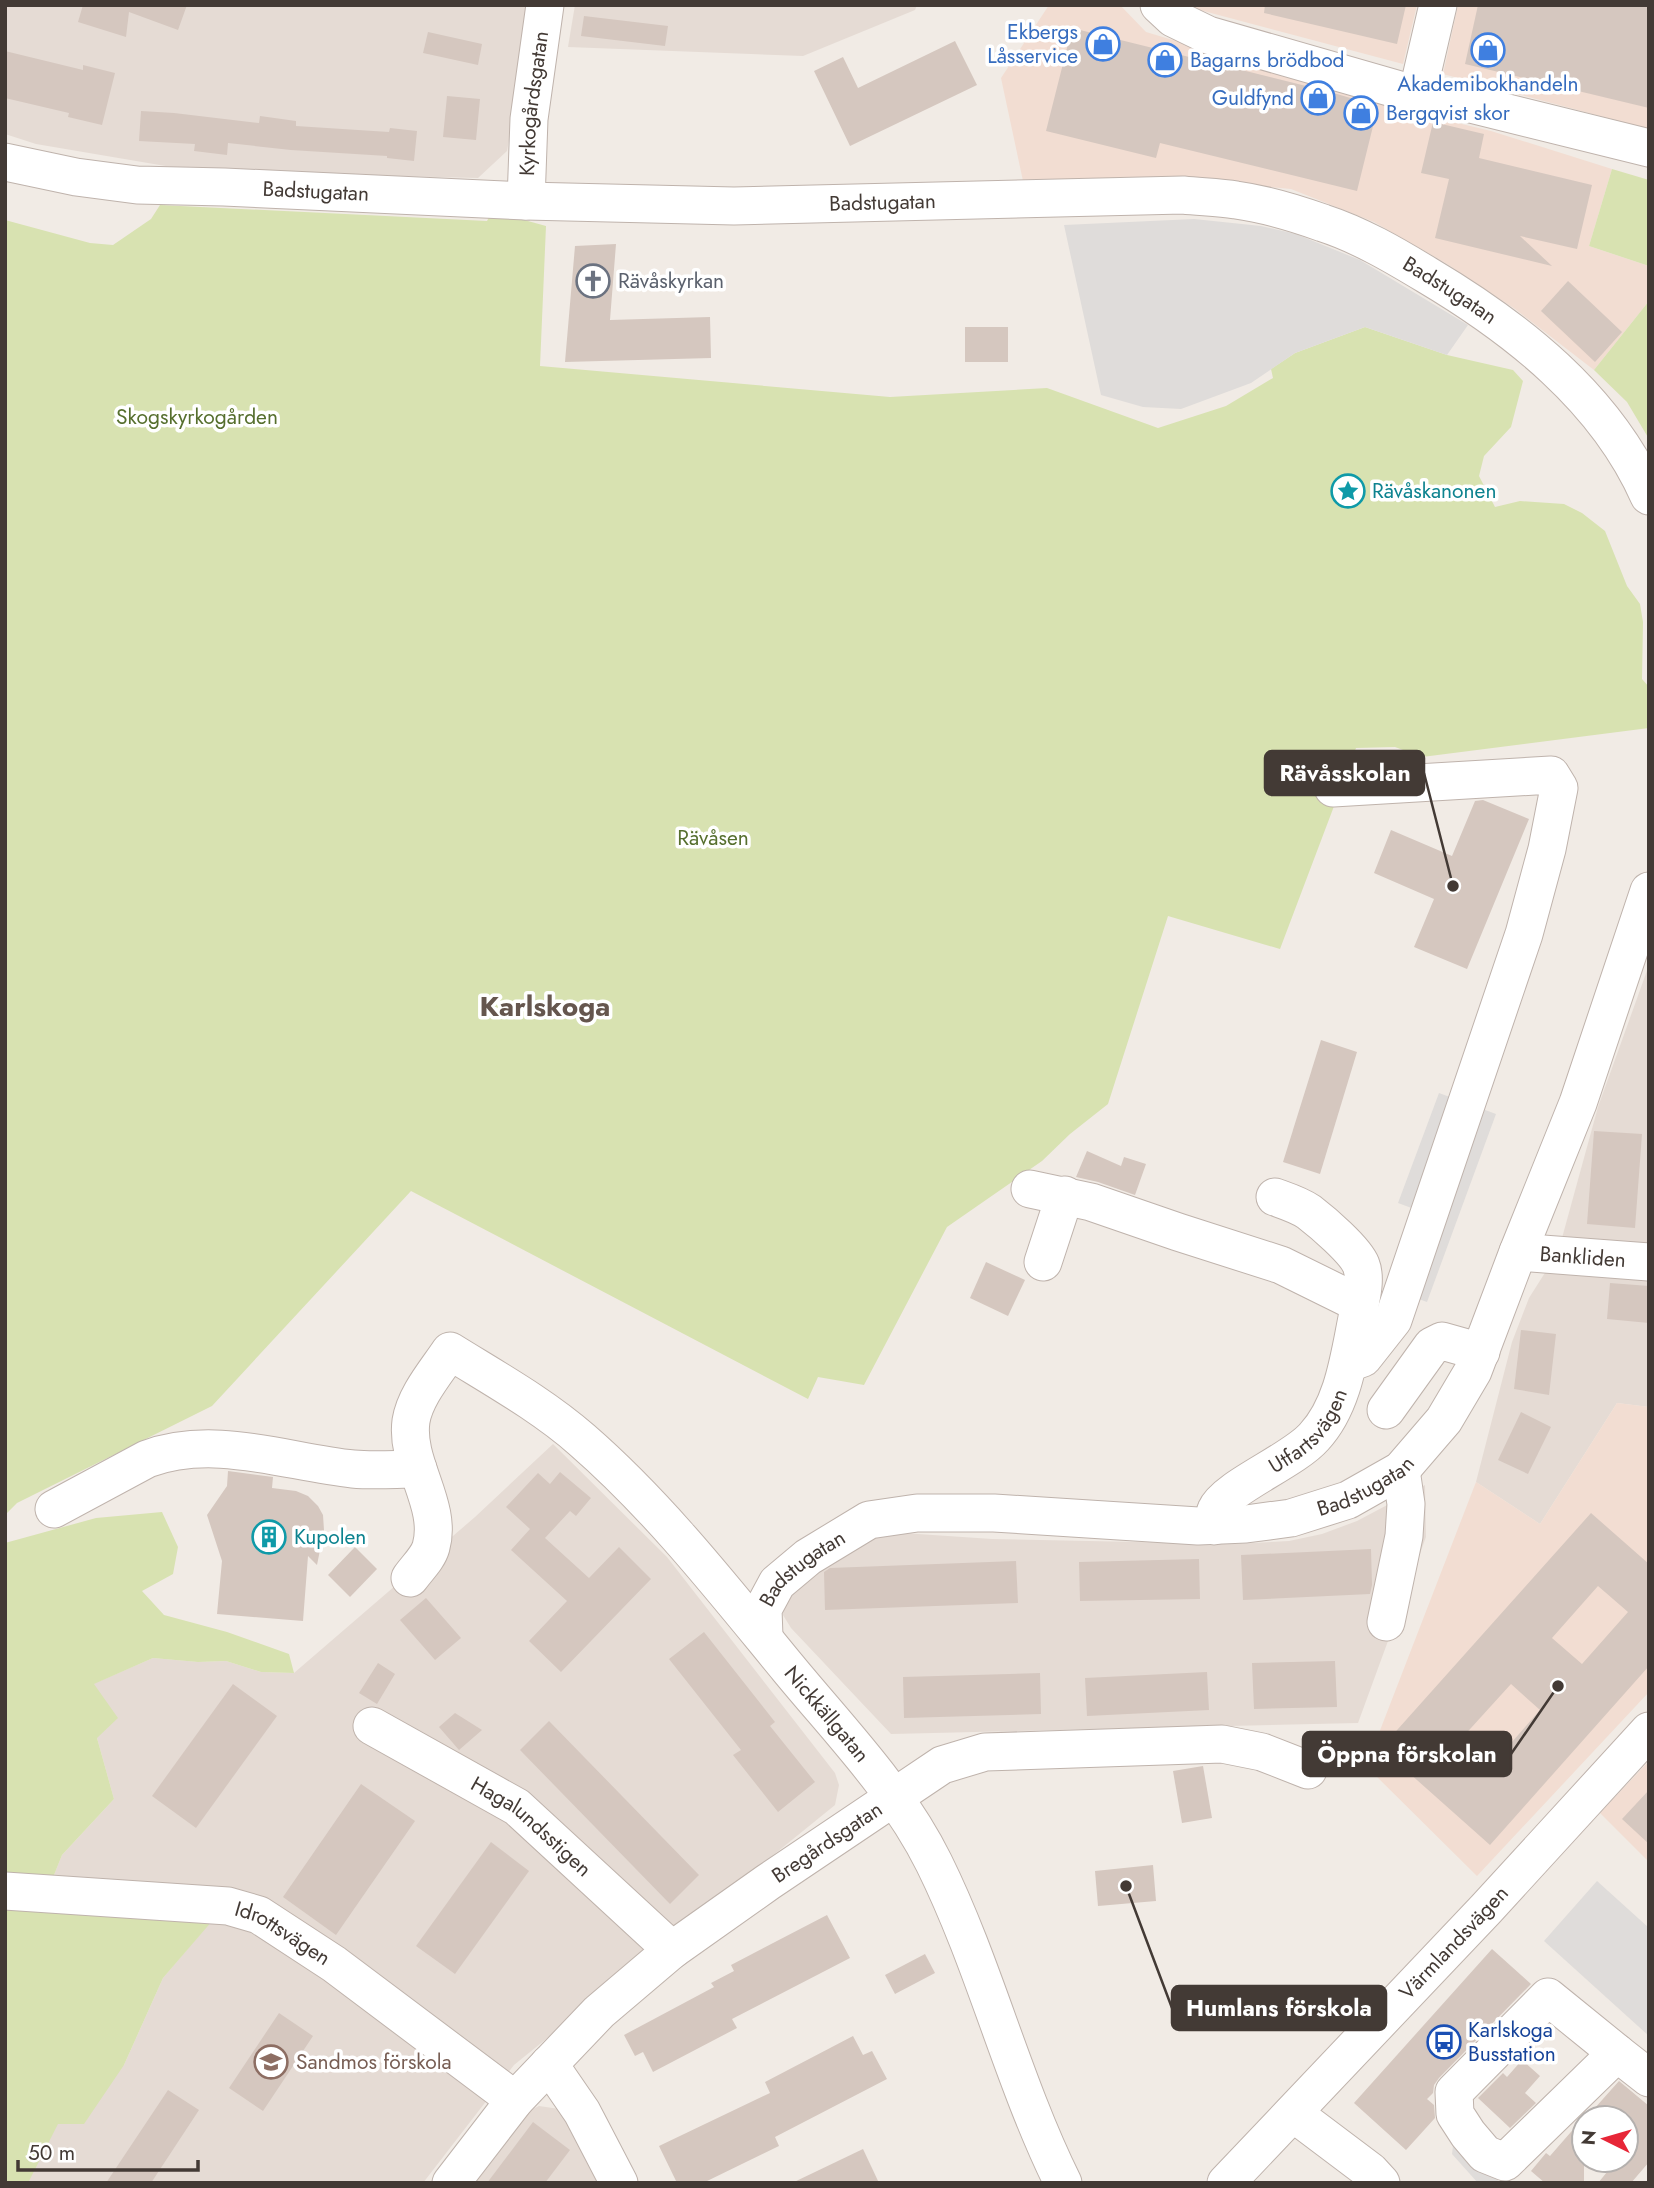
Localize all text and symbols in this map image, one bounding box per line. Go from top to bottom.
place label: Ekbergs Låsservice [987,17,1078,71]
shop icon: Ekbergs Låsservice [1084,25,1122,63]
street label: Kyrkogårdsgatan [512,29,556,176]
shop icon: Akademibokhandeln [1469,31,1507,69]
shop icon: Bagarns brödbod [1146,41,1184,79]
place label: Bagarns brödbod [1190,45,1345,75]
place label: Akademibokhandeln [1397,69,1579,99]
shop icon: Guldfynd [1299,79,1337,117]
place label: Guldfynd [1212,83,1294,113]
shop icon: Bergqvist skor [1342,94,1380,132]
place label: Bergqvist skor [1386,98,1511,128]
street label: Badstugatan [262,174,370,209]
street label: Badstugatan [829,186,936,219]
street label: Badstugatan [1397,249,1503,331]
church icon: Rävåskyrkan [574,262,612,300]
place label: Rävåskyrkan [618,266,724,296]
park label: Skogskyrkogården [116,402,278,432]
place icon: Rävåskanonen [1329,472,1367,510]
place label: Rävåskanonen [1372,476,1496,506]
callout: Rävåsskolan [1265,751,1424,795]
text: Rävåsskolan [1279,756,1411,790]
park label: Rävåsen [677,823,749,853]
district label: Karlskoga [480,986,610,1027]
street label: Bankliden [1539,1239,1627,1275]
street label: Utfartsvägen [1263,1384,1355,1481]
street label: Badstugatan [1313,1450,1421,1524]
building icon: Kupolen [250,1518,288,1556]
place label: Kupolen [294,1522,366,1552]
street label: Badstugatan [752,1523,851,1612]
street label: Nickkällgatan [777,1659,877,1769]
callout: Öppna förskolan [1303,1732,1511,1776]
text: Öppna förskolan [1317,1737,1497,1771]
street label: Hagalundsstigen [465,1769,598,1884]
street label: Bregårdsgatan [766,1794,888,1890]
street label: Värmlandsvägen [1392,1879,1515,2007]
street label: Idrottsvägen [231,1894,337,1973]
callout: Humlans förskola [1172,1986,1386,2030]
text: Humlans förskola [1186,1991,1372,2025]
place label: Karlskoga Busstation [1468,2015,1556,2069]
bus stop icon: Karlskoga Busstation [1425,2023,1463,2061]
school or university icon: Sandmos förskola [252,2043,290,2081]
place label: Sandmos förskola [296,2047,452,2077]
north arrow [1570,2104,1640,2174]
scale bar [18,2128,198,2172]
text: N [1574,2129,1603,2146]
text: 50 m [28,2138,75,2168]

